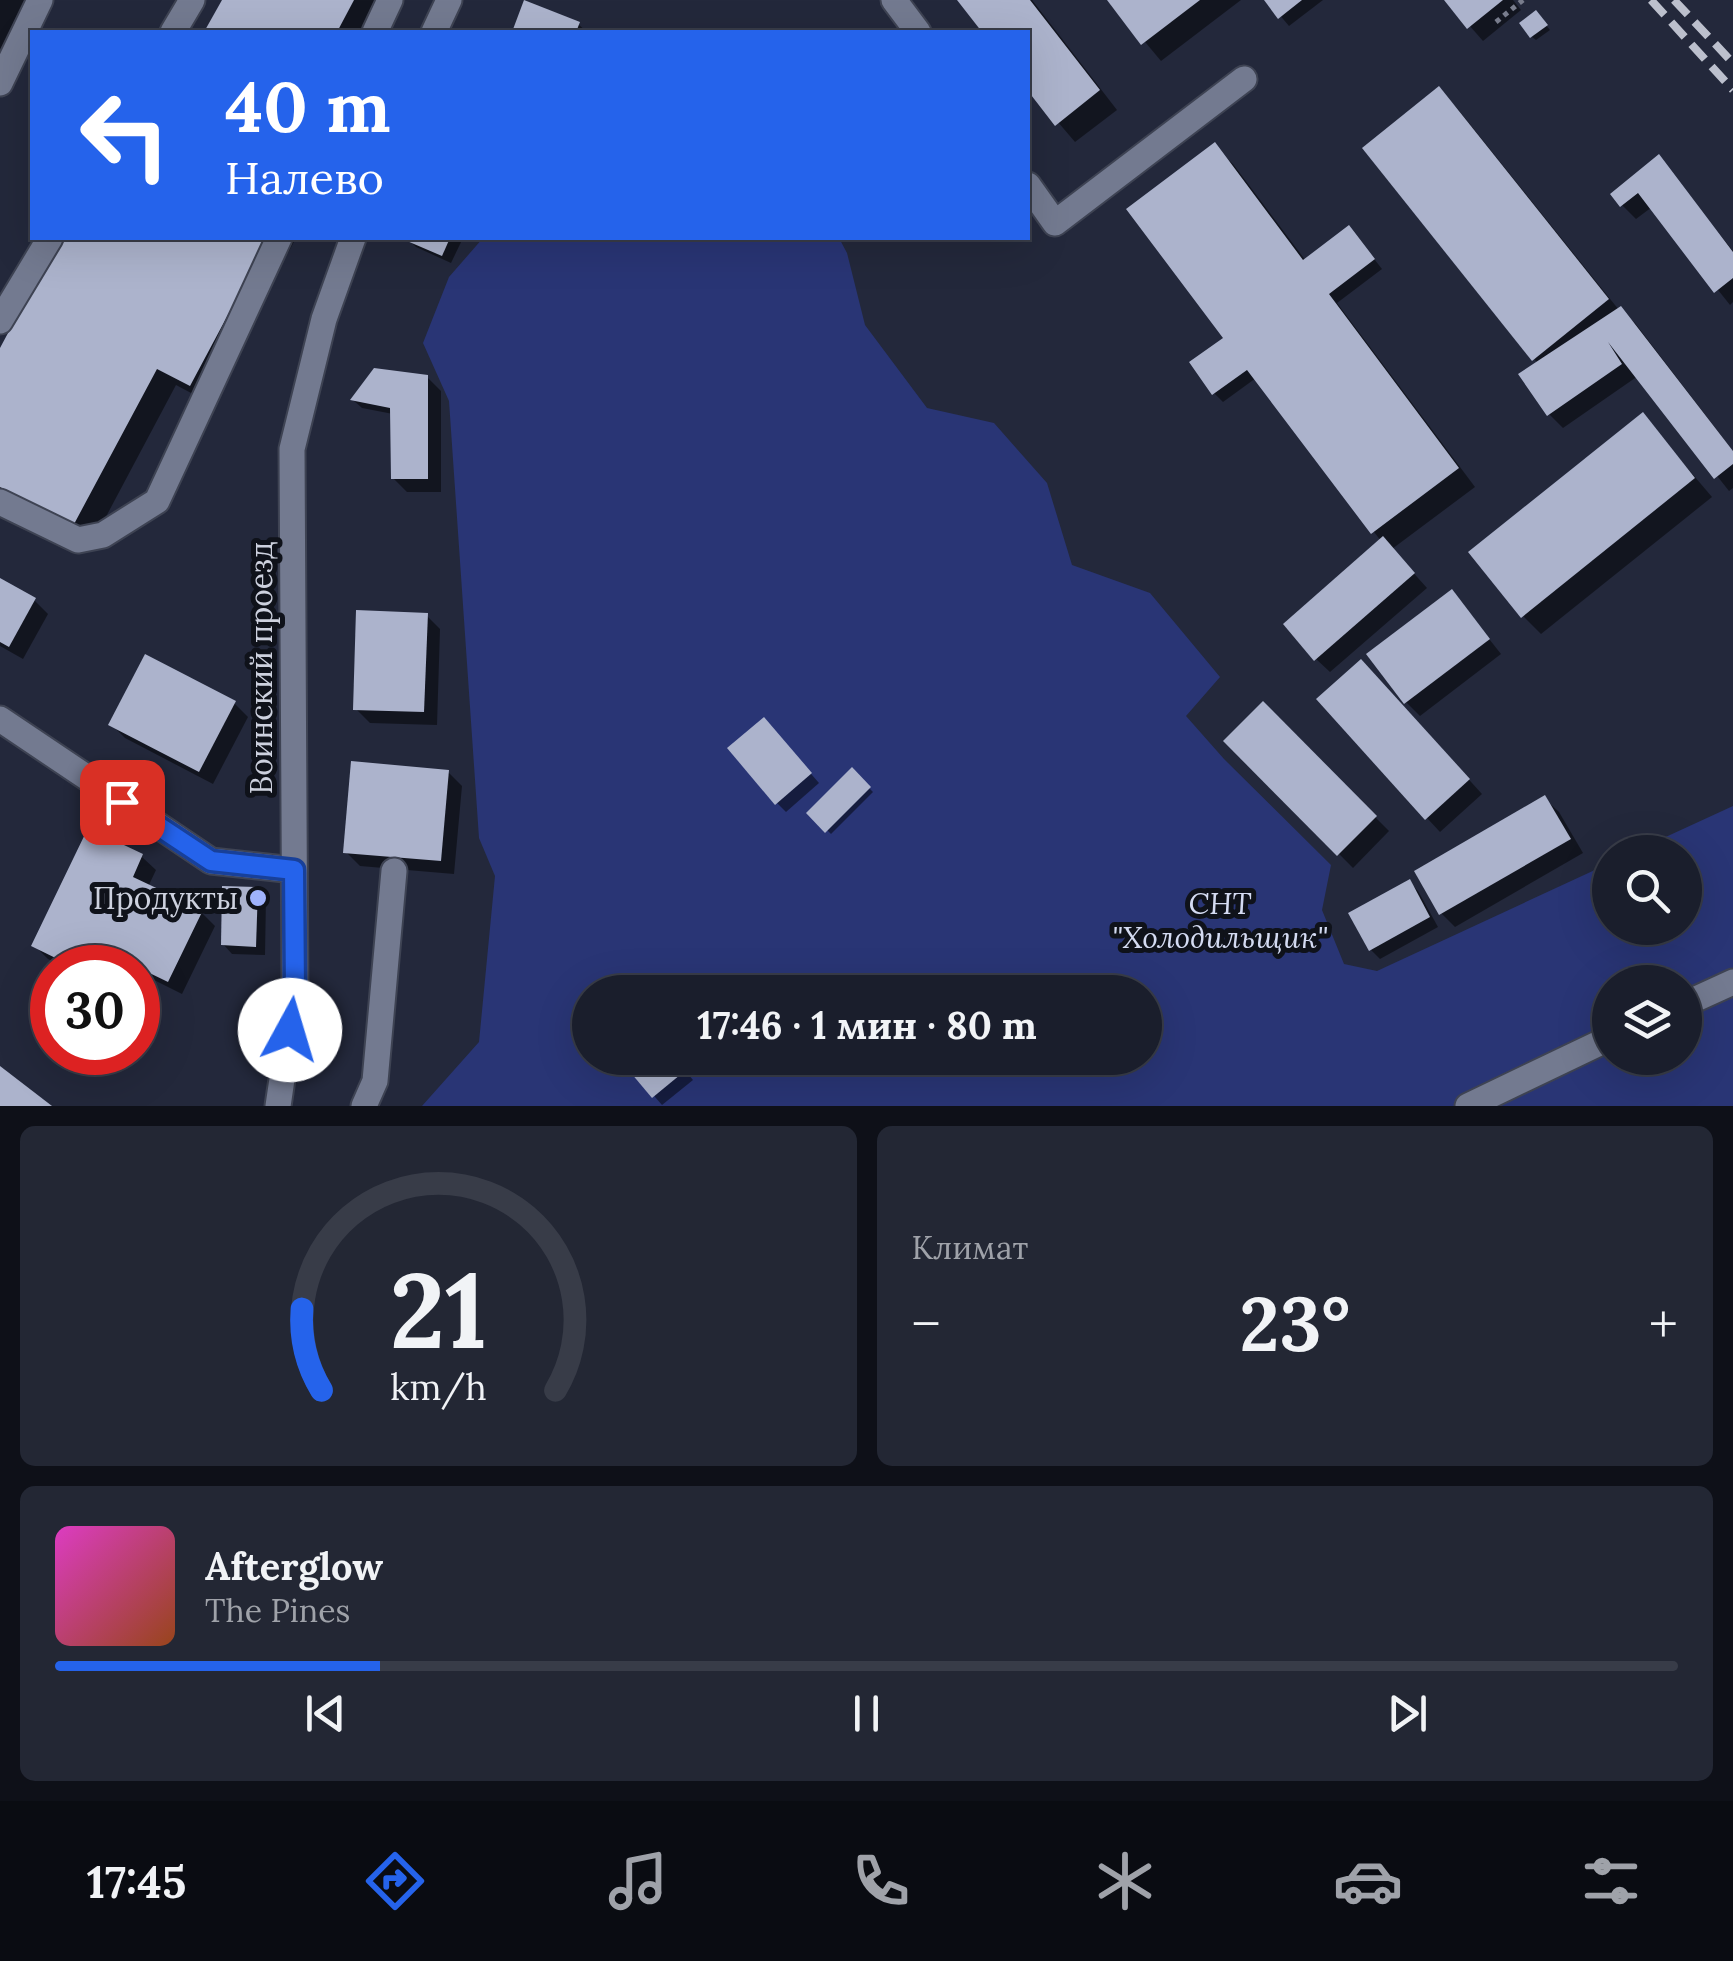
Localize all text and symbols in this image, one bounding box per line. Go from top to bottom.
text: 40 m [225,62,391,151]
icon: left [60,70,190,200]
text: Налево [225,149,384,206]
street label: Воинский проезд [242,542,280,794]
pin [80,760,165,845]
icon: arrive [95,775,150,830]
map controls [1592,835,1702,1075]
button: search [1592,835,1702,945]
place label: Продукты [93,879,238,918]
park label: СНТ "Холодильщик" [1112,884,1328,956]
marker: Продукты [247,887,269,909]
speed limit sign: 30 [30,945,160,1075]
button: layers [1592,965,1702,1075]
position arrow [238,978,342,1082]
text: 17:46 · 1 мин · 80 m [697,1001,1037,1049]
text: Климат [912,1227,1028,1268]
text: 21 [389,1243,487,1376]
text: 23° [1239,1276,1350,1372]
text: − [912,1289,941,1359]
text: + [1649,1289,1678,1359]
text: km/h [390,1364,487,1410]
text: Afterglow [205,1542,383,1590]
text: The Pines [205,1590,350,1631]
icon: previous [298,1686,353,1741]
icon: pause [839,1686,894,1741]
icon: next [1380,1686,1435,1741]
icon: directions [360,1846,430,1916]
icon: music [603,1846,673,1916]
icon: phone [846,1846,916,1916]
icon: climate [1090,1846,1160,1916]
icon: car [1333,1846,1403,1916]
icon: filters [1576,1846,1646,1916]
text: 17:45 [87,1853,186,1910]

